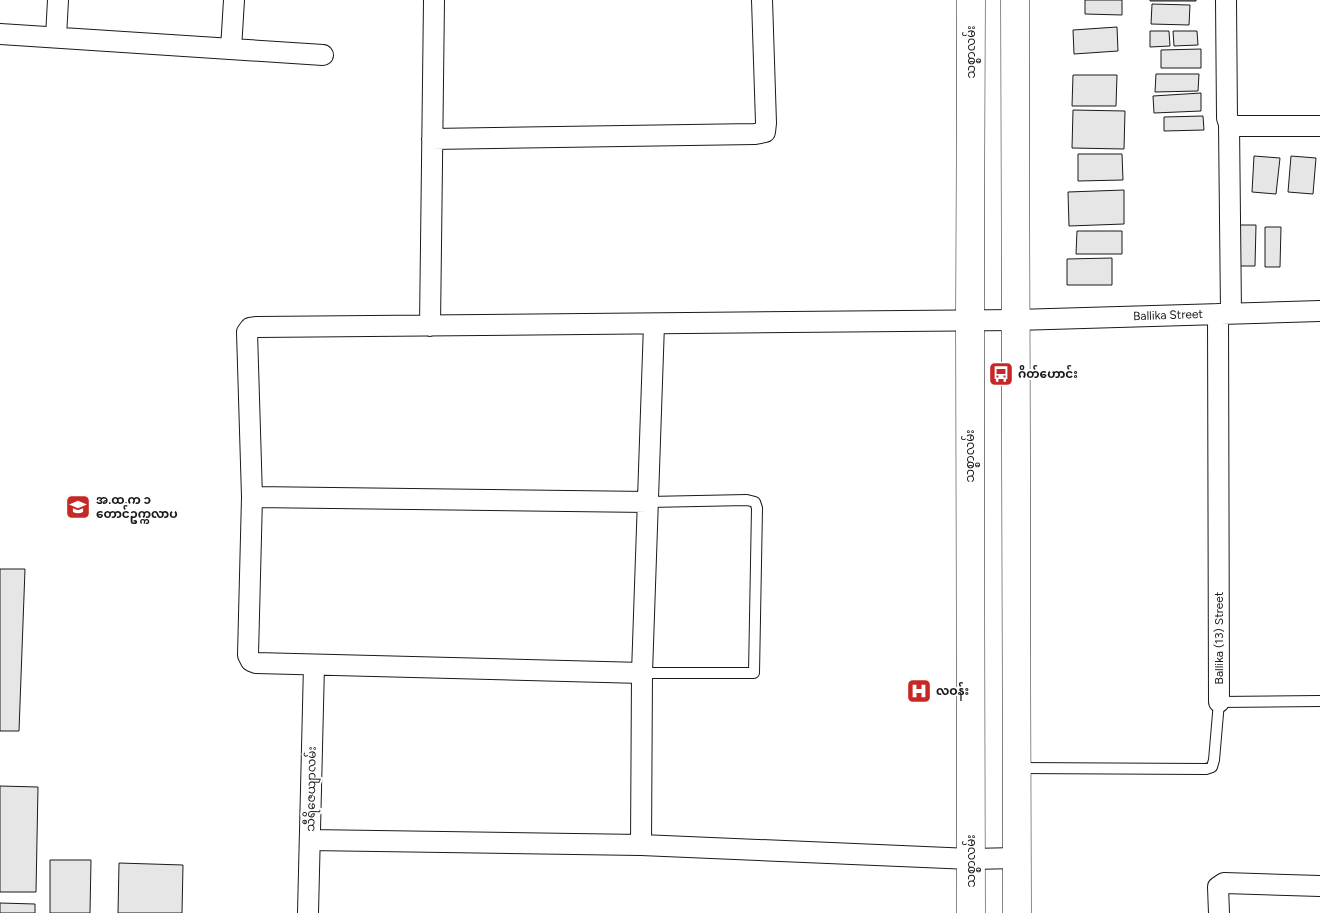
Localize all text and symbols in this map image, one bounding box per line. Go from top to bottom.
street label: သစ္စာလမ်း [962,26,981,78]
street label: Ballika Street [1133,307,1204,323]
bus stop icon: ဂိတ်ဟောင်း [988,361,1014,387]
place label: ဂိတ်ဟောင်း [1018,364,1078,381]
street label: သစ္စာလမ်း [961,430,980,482]
place label: အ.ထ.က ၁ တောင်ဥက္ကလာပ [96,493,178,524]
school or university icon: အ.ထ.က ၁ တောင်ဥက္ကလာပ [65,494,91,520]
street label: Ballika (13) Street [1212,591,1226,684]
hospital icon: လဝန်း [906,678,932,704]
place label: လဝန်း [936,681,969,701]
street label: သီရိဇေယျာလမ်း [301,746,322,832]
street label: သစ္စာလမ်း [962,835,981,887]

